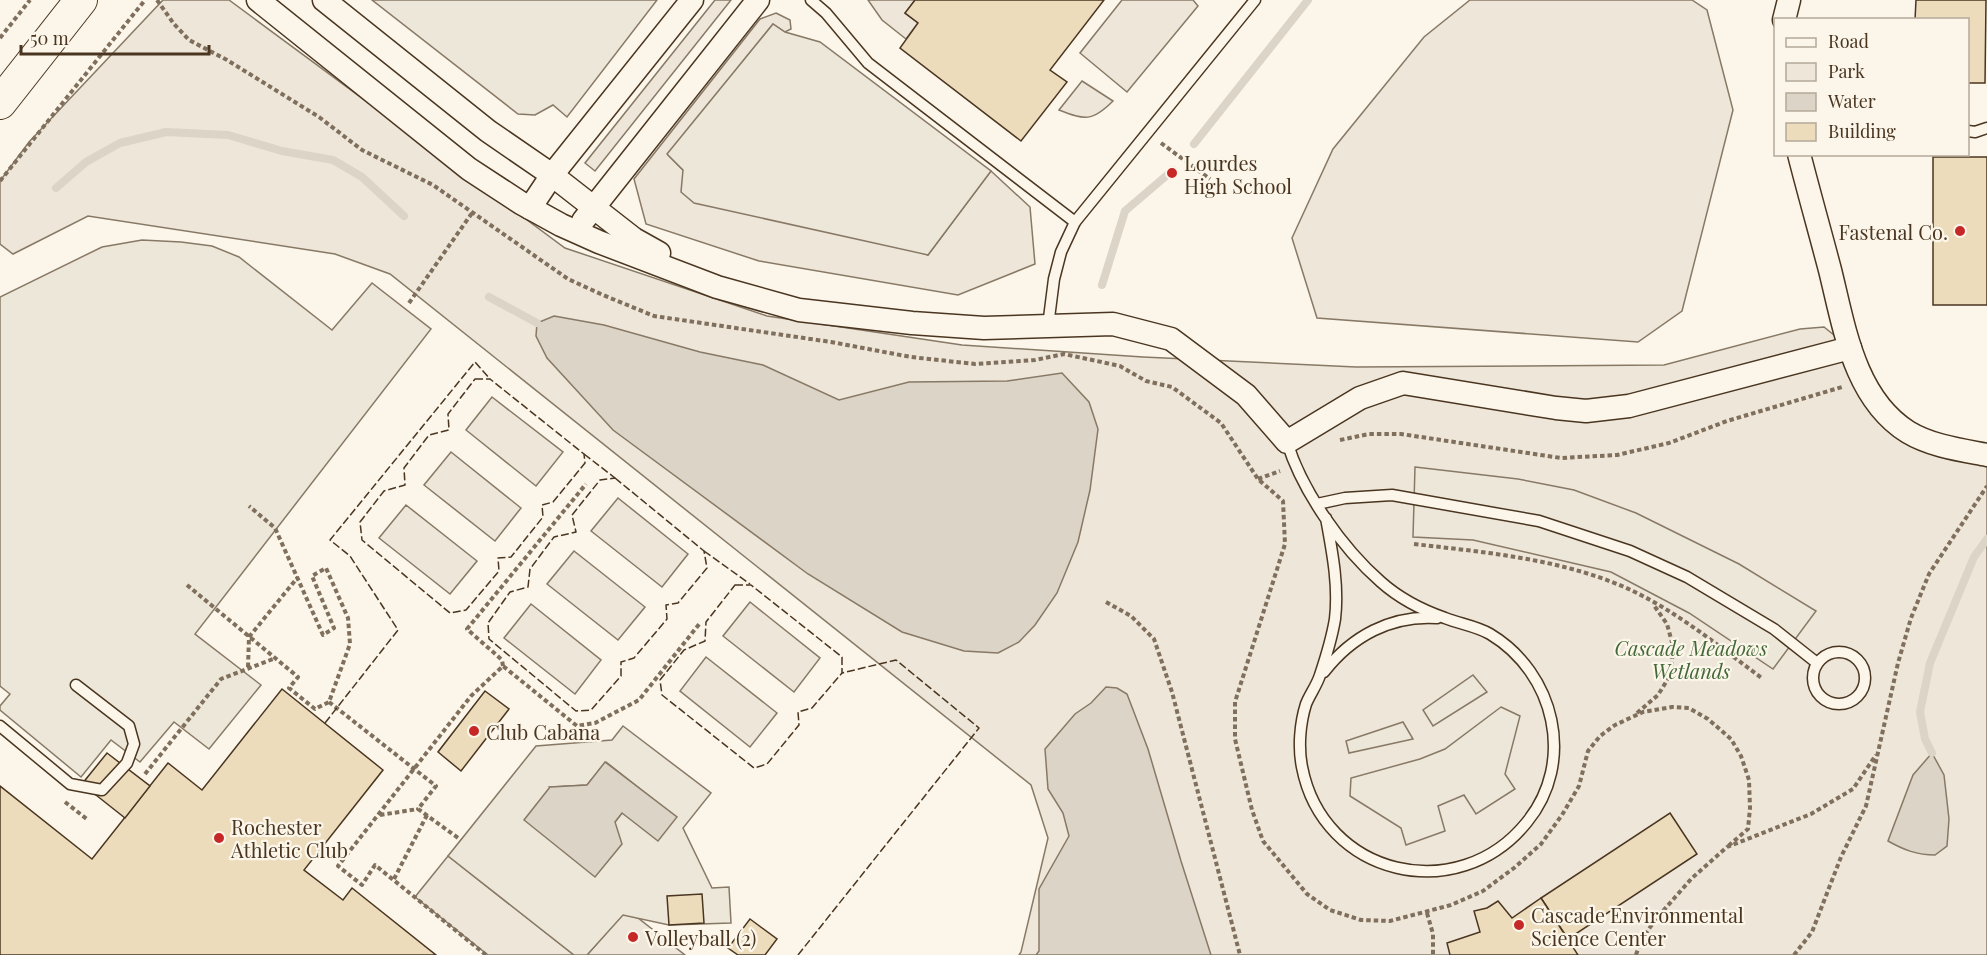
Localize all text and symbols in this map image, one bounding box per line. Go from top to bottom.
scale bar [21,18,208,56]
legend [1774,18,1969,156]
text: 50 m [30,26,69,50]
text: Road [1828,29,1869,53]
text: Park [1828,59,1865,83]
text: Water [1827,89,1876,113]
text: Building [1828,119,1896,143]
place label: Lourdes High School [1184,149,1292,199]
marker: Lourdes High School [1165,166,1179,180]
place label: Fastenal Co. [1838,218,1948,245]
marker: Fastenal Co. [1953,224,1967,238]
park label: Cascade Meadows Wetlands [1615,634,1768,684]
place label: Club Cabana [486,718,600,745]
marker: Club Cabana [467,724,481,738]
place label: Rochester Athletic Club [230,813,348,863]
marker: Rochester Athletic Club [212,831,226,845]
place label: Cascade Environmental Science Center [1531,901,1744,951]
marker: Cascade Environmental Science Center [1512,918,1526,932]
place label: Volleyball (2) [644,924,756,951]
marker: Volleyball (2) [626,930,640,944]

